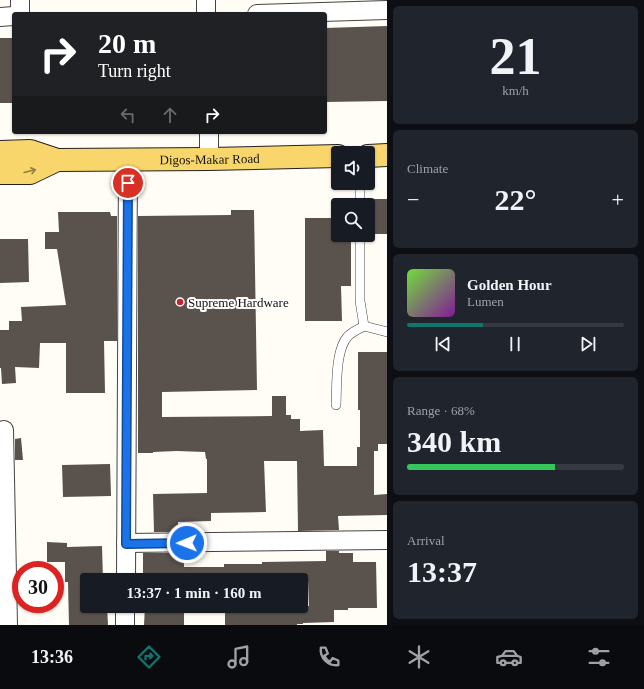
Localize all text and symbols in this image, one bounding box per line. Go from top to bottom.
icon: right [32,28,84,80]
text: 20 m [98,28,156,59]
text: 21 [490,28,542,85]
text: Turn right [98,61,171,81]
text: km/h [502,83,529,98]
icon: left [117,104,139,126]
icon: ahead [159,104,181,126]
icon: right [201,104,223,126]
map controls [331,146,375,242]
button: sound [331,146,375,190]
street label: Digos-Makar Road [159,150,260,167]
text: Climate [407,161,448,176]
pin [111,166,145,200]
one-way arrow [23,167,36,174]
icon: arrive [117,172,139,194]
text: 22° [495,183,537,216]
text: − [407,187,419,212]
text: + [612,187,624,212]
button: search [331,198,375,242]
text: Golden Hour [467,277,552,293]
text: Lumen [467,294,504,309]
place label: Supreme Hardware [188,295,289,310]
marker: Supreme Hardware [175,297,185,307]
icon: previous [432,333,454,355]
icon: pause [504,333,526,355]
icon: next [577,333,599,355]
text: Range · 68% [407,403,475,418]
text: 340 km [407,425,501,458]
position arrow [166,522,208,564]
text: Arrival [407,533,445,548]
text: 13:37 [407,555,477,588]
speed limit sign: 30 [12,561,64,613]
text: 13:37 · 1 min · 160 m [127,585,262,601]
icon: directions [135,643,163,671]
icon: music [225,643,253,671]
icon: phone [315,643,343,671]
icon: climate [405,643,433,671]
icon: car [495,643,523,671]
icon: filters [585,643,613,671]
text: 13:36 [31,647,73,667]

